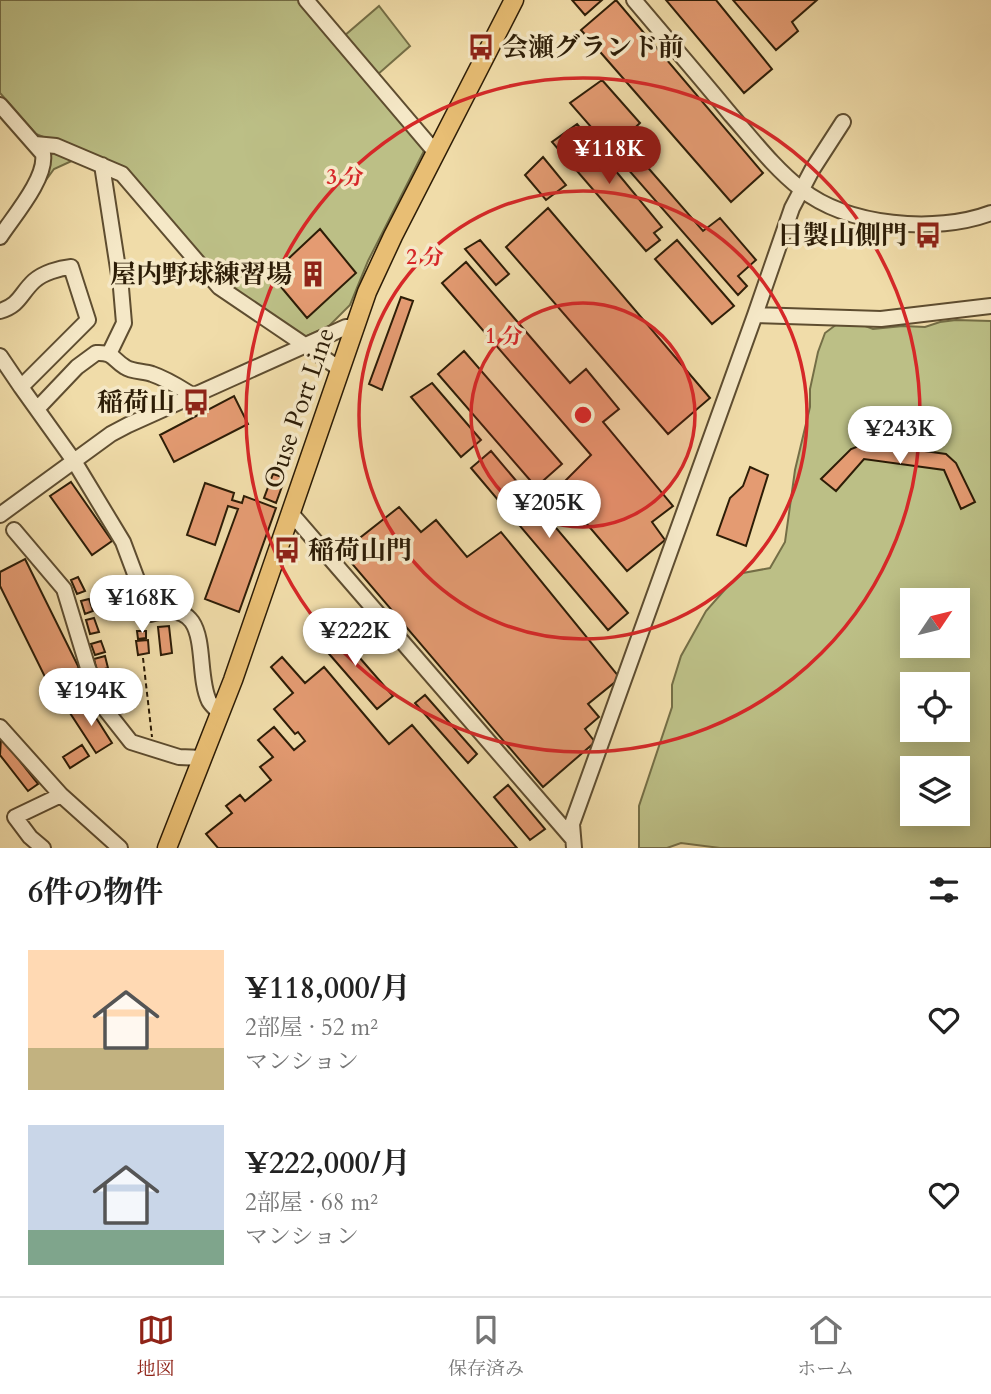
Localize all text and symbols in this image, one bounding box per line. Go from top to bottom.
place label: 会瀬グランド前 [502,30,684,65]
bus stop icon: 会瀬グランド前 [466,32,496,62]
pin: ¥118K [560,127,658,186]
text: ¥118K [573,133,645,164]
text: 3 分 [326,163,364,192]
place label: 日製山側門 [777,218,907,253]
bus stop icon: 日製山側門 [913,220,943,250]
text: 2 分 [406,243,444,272]
place label: 屋内野球練習場 [110,257,292,292]
building icon: 屋内野球練習場 [298,259,328,289]
text: 1 分 [485,322,523,351]
street label: Ouse Port Line [255,323,343,493]
place label: 稲荷山 [97,385,175,420]
bus stop icon: 稲荷山 [181,387,211,417]
centre of rings [571,403,595,427]
pin: ¥243K [851,406,949,466]
text: ¥243K [864,413,936,444]
pin: ¥205K [500,480,598,540]
text: ¥205K [513,487,585,518]
place label: 稲荷山門 [308,533,412,568]
bus stop icon: 稲荷山門 [272,535,302,565]
pin: ¥168K [93,576,191,635]
text: ¥168K [106,582,178,613]
north arrow [900,588,970,658]
map controls [900,588,970,826]
pin: ¥222K [306,608,404,668]
text: ¥222K [319,615,391,646]
pin: ¥194K [42,668,140,728]
button: locate [900,672,970,742]
text: ¥194K [55,675,127,706]
button: layers [900,756,970,826]
icon: filters [925,871,963,909]
text: 6件の物件 [28,872,163,913]
text: ¥118,000/月 [245,968,411,1009]
icon: home [84,978,168,1062]
icon: heart [925,1001,963,1039]
text: 2部屋 · 52 m² [245,1012,378,1043]
text: マンション [245,1046,359,1077]
text: ¥222,000/月 [245,1143,411,1184]
icon: home [84,1153,168,1237]
icon: heart [925,1176,963,1214]
text: 2部屋 · 68 m² [245,1187,378,1218]
text: マンション [245,1221,359,1252]
tab: 地図 [137,1311,175,1382]
tab: 保存済み [448,1311,524,1382]
tab: ホーム [797,1311,854,1382]

